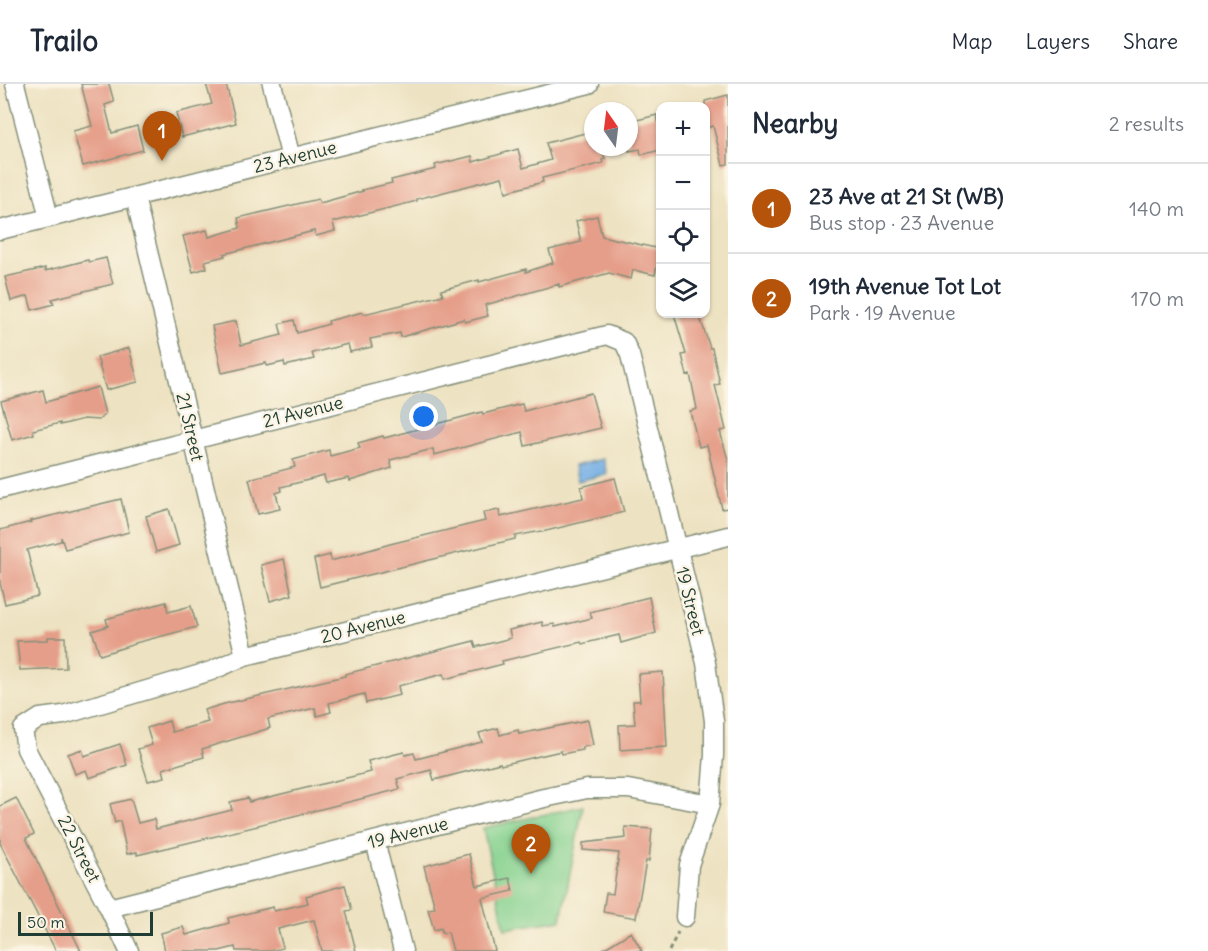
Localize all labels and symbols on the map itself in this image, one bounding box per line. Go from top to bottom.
north arrow [584,102,638,156]
pin: 1 [142,112,182,161]
street label: 23 Avenue [251,135,339,178]
street label: 21 Avenue [260,390,345,433]
street label: 21 Street [171,391,209,463]
your location [409,402,438,431]
street label: 19 Street [671,564,710,638]
street label: 20 Avenue [318,605,408,648]
street label: 22 Street [53,811,106,886]
street label: 19 Avenue [365,811,451,854]
pin: 2 [512,824,550,874]
scale bar [18,909,153,936]

